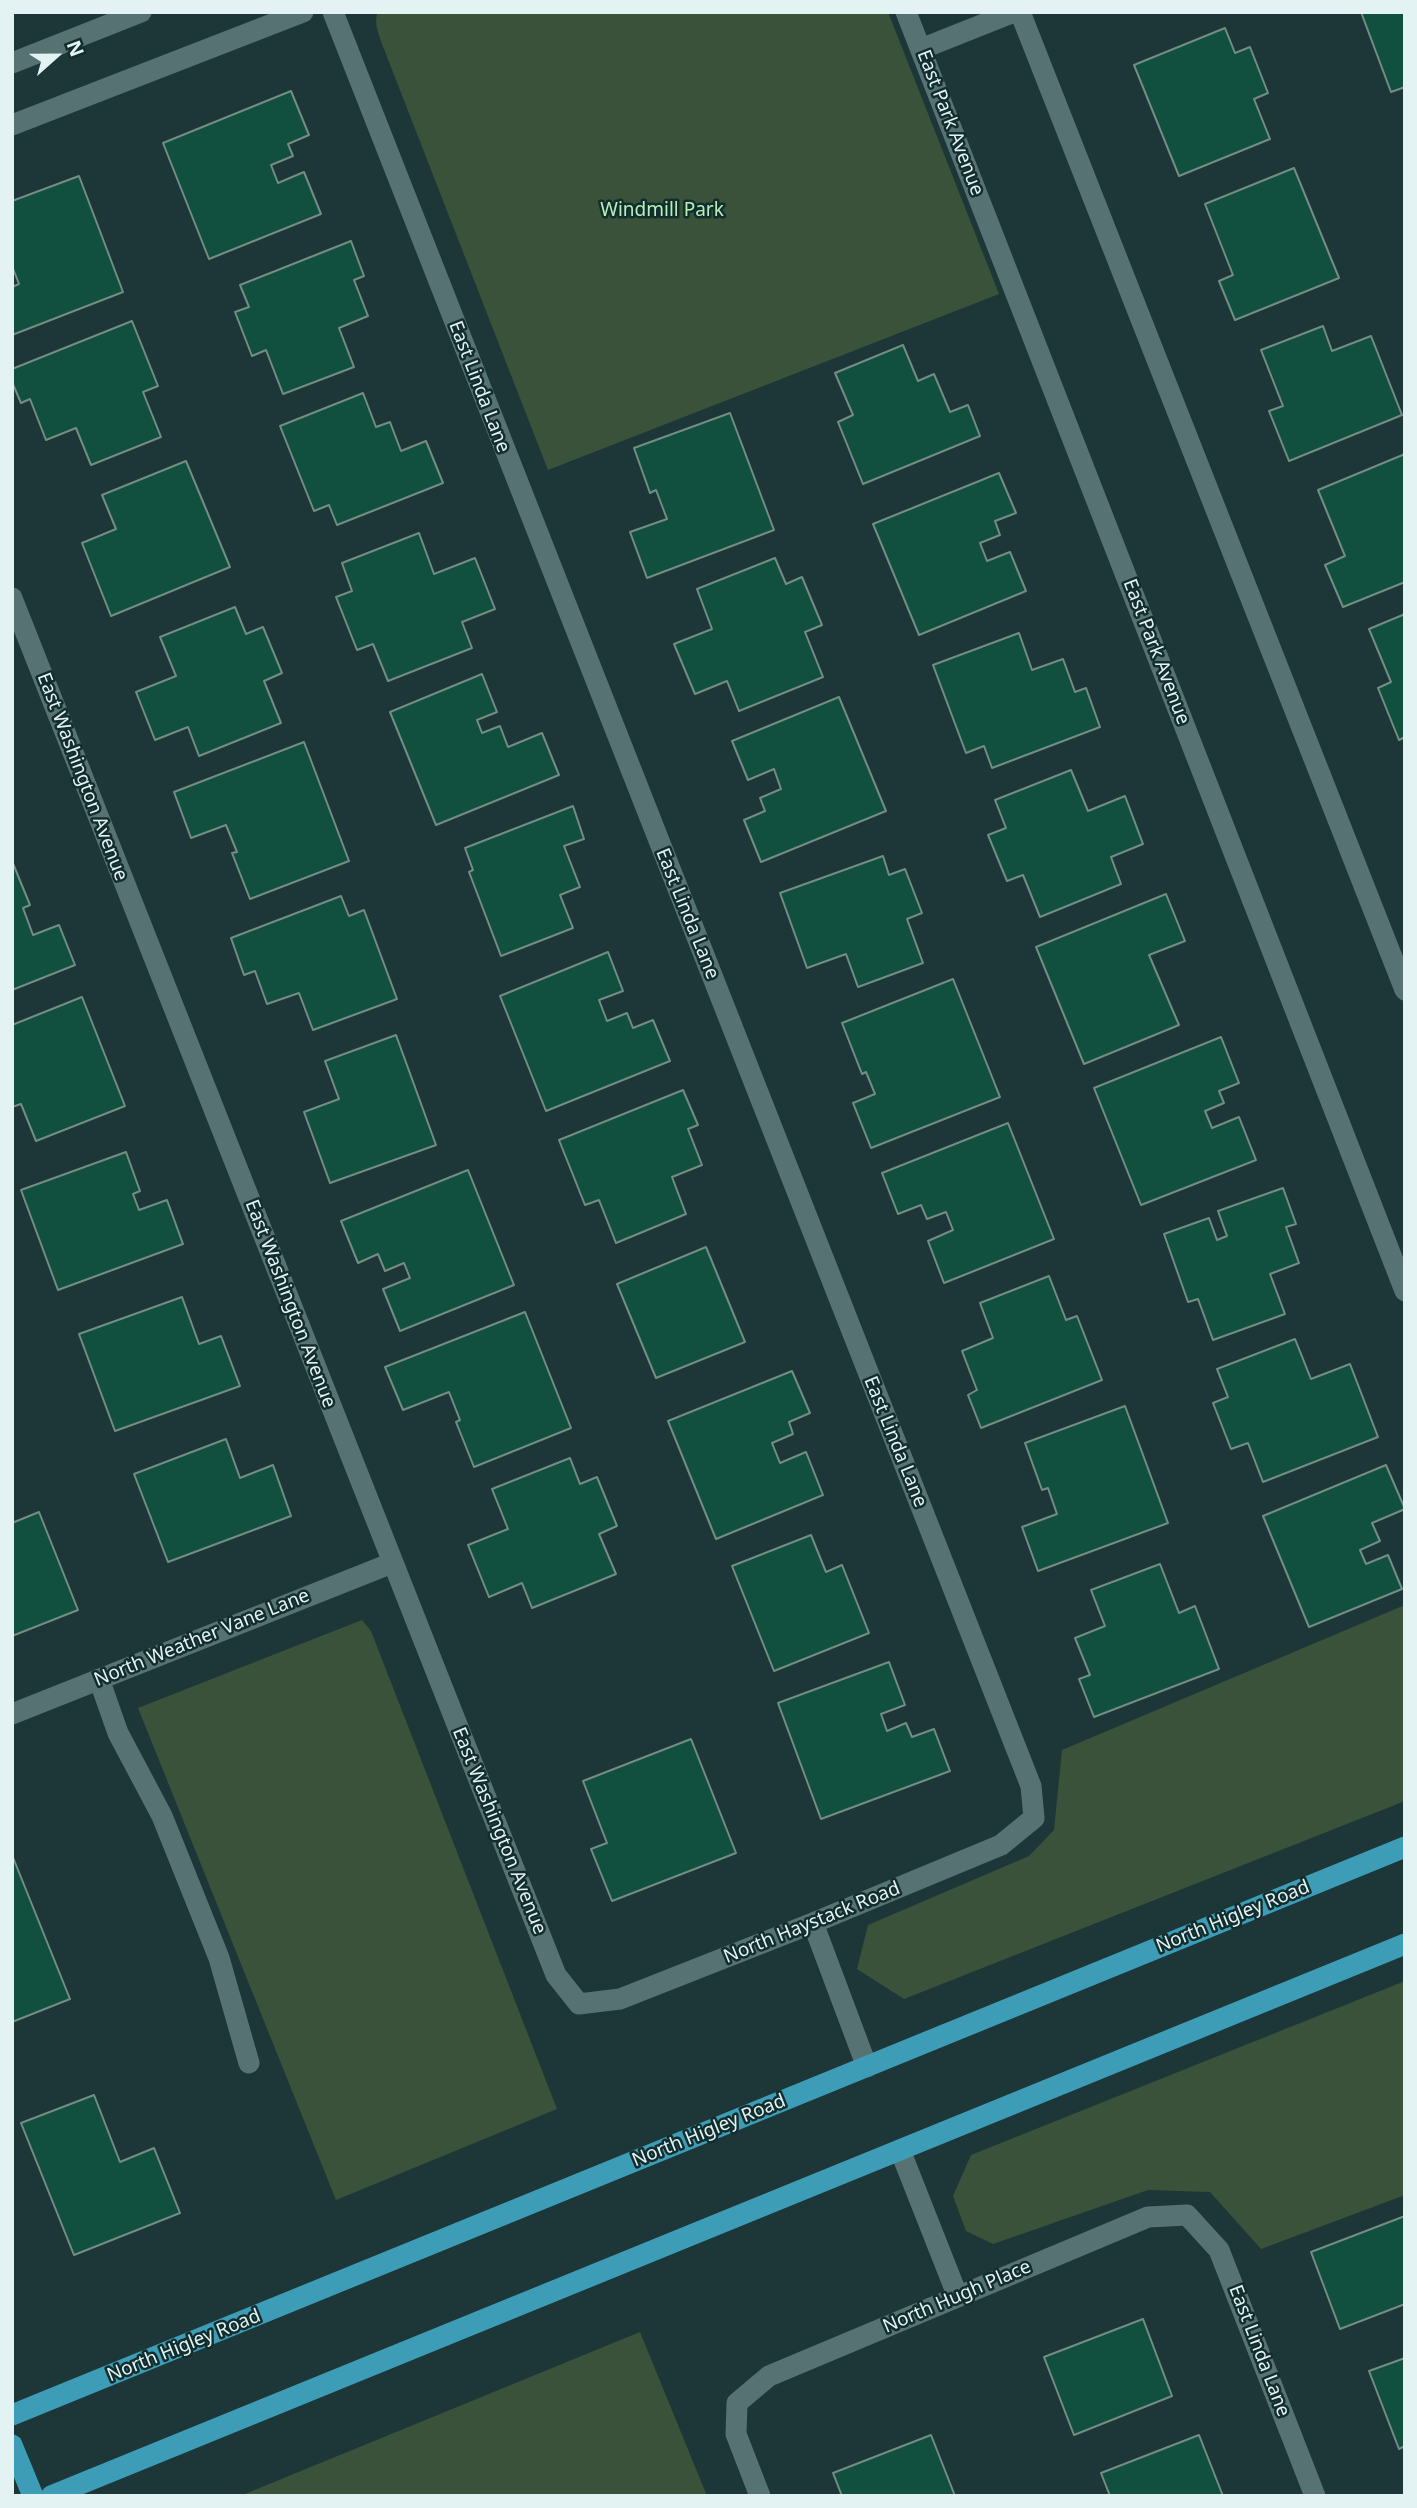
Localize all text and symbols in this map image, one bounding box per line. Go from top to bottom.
north arrow [21,21,91,91]
text: N [61,37,91,60]
street label: East Park Avenue [912,47,988,199]
park label: Windmill Park [600,200,724,222]
street label: East Linda Lane [443,318,515,456]
street label: East Park Avenue [1118,576,1194,728]
street label: East Washington Avenue [32,670,132,884]
street label: East Linda Lane [650,845,724,983]
street label: East Washington Avenue [240,1197,340,1411]
street label: East Linda Lane [858,1373,932,1511]
street label: North Weather Vane Lane [91,1584,313,1692]
street label: East Washington Avenue [447,1724,551,1938]
street label: North Higley Road [1153,1876,1313,1958]
street label: North Haystack Road [720,1877,904,1969]
street label: North Higley Road [629,2090,789,2172]
street label: North Hugh Place [880,2256,1034,2338]
street label: East Linda Lane [1223,2282,1295,2420]
street label: North Higley Road [104,2305,264,2387]

